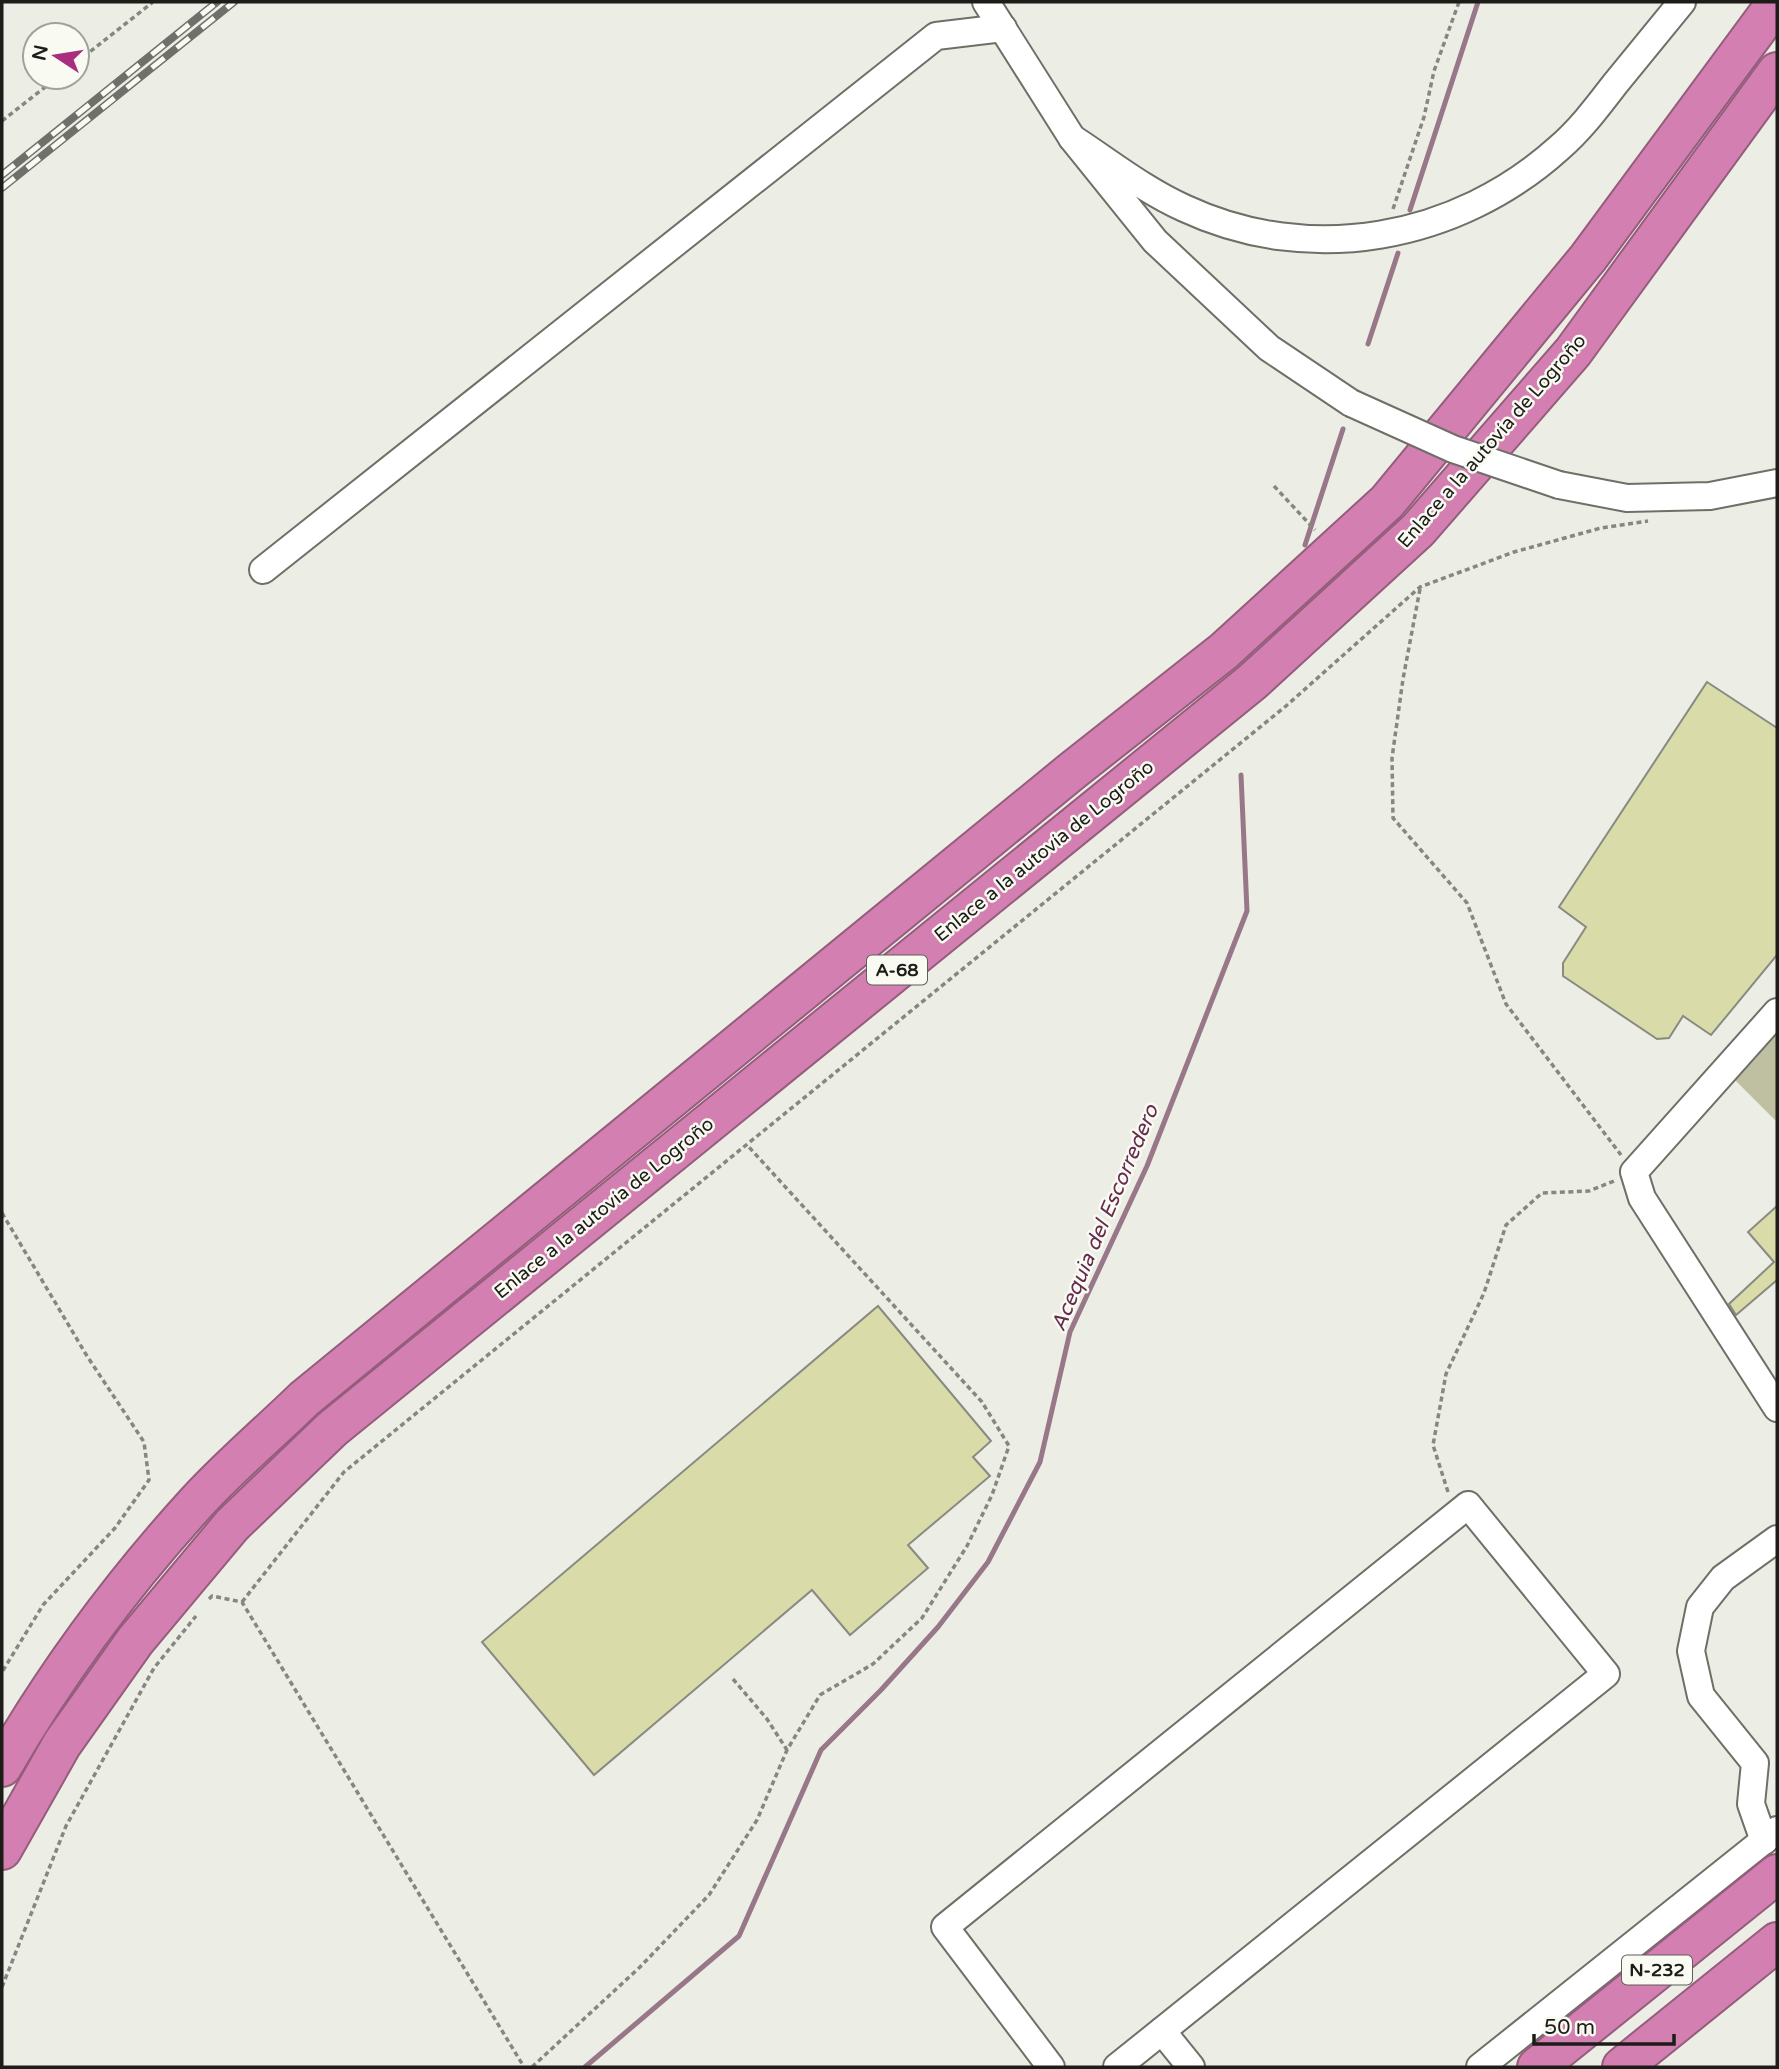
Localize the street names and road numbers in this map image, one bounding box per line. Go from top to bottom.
street label: Enlace a la autovía de Logroño [1393,330,1591,552]
street label: Enlace a la autovía de Logroño [930,756,1158,946]
road number: A-68 [867,956,927,985]
street label: Enlace a la autovía de Logroño [490,1113,718,1303]
road number: N-232 [1622,1956,1692,1984]

